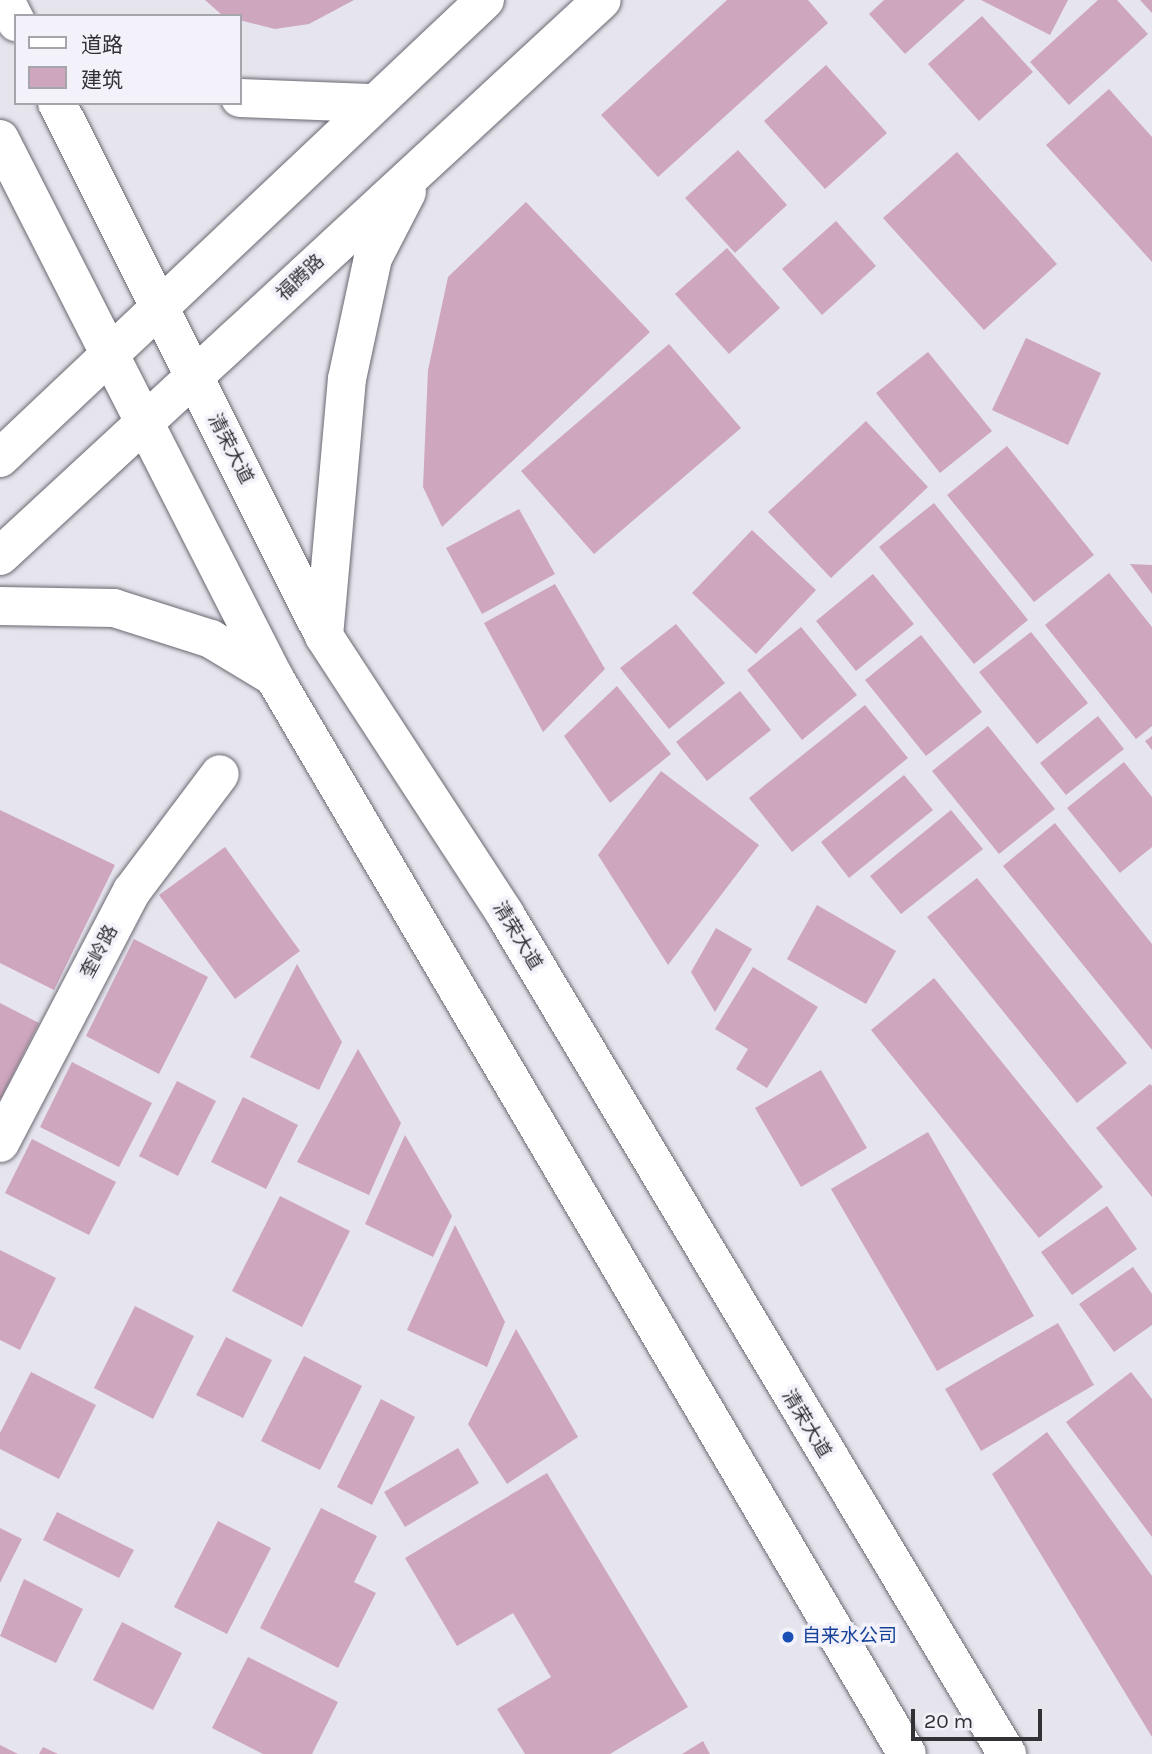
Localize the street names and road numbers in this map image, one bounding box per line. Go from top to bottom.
street label: 福腾路 [272,250,330,306]
street label: 清荣大道 [203,410,257,488]
street label: 清荣大道 [488,898,546,974]
street label: 奎岭路 [77,921,123,983]
street label: 清荣大道 [777,1386,835,1462]

